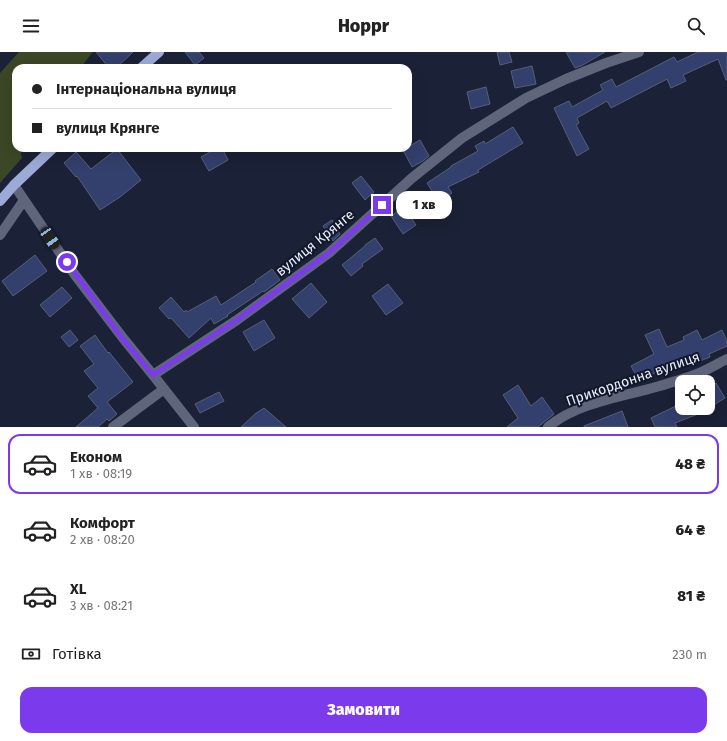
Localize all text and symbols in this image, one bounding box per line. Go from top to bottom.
icon: menu [20,15,42,37]
text: Hoppr [338,15,389,37]
icon: search [685,15,707,37]
text: Інтернаціональна вулиця [56,80,236,98]
text: вулиця Крянге [56,119,160,137]
callout: 1 хв [396,191,452,219]
route end [373,196,391,214]
text: 1 хв [412,197,436,212]
street label: вулиця Крянге [272,206,358,280]
car [38,225,62,251]
route start [58,253,76,271]
street label: Прикордонна вулиця [564,348,702,410]
map controls [675,375,715,415]
button: locate [675,375,715,415]
icon: car [22,446,58,482]
text: Економ [70,448,122,466]
text: 48 ₴ [675,455,705,473]
text: 1 хв · 08:19 [70,466,132,481]
icon: car [22,512,58,548]
text: Комфорт [70,514,135,532]
text: 64 ₴ [676,521,705,539]
text: 2 хв · 08:20 [70,532,135,547]
icon: car [22,578,58,614]
text: XL [70,580,86,598]
text: 81 ₴ [677,587,705,605]
text: 3 хв · 08:21 [70,598,133,613]
icon: cash [20,643,42,665]
text: Готівка [52,645,102,663]
text: 230 m [672,647,707,662]
button: Замовити [20,687,707,733]

